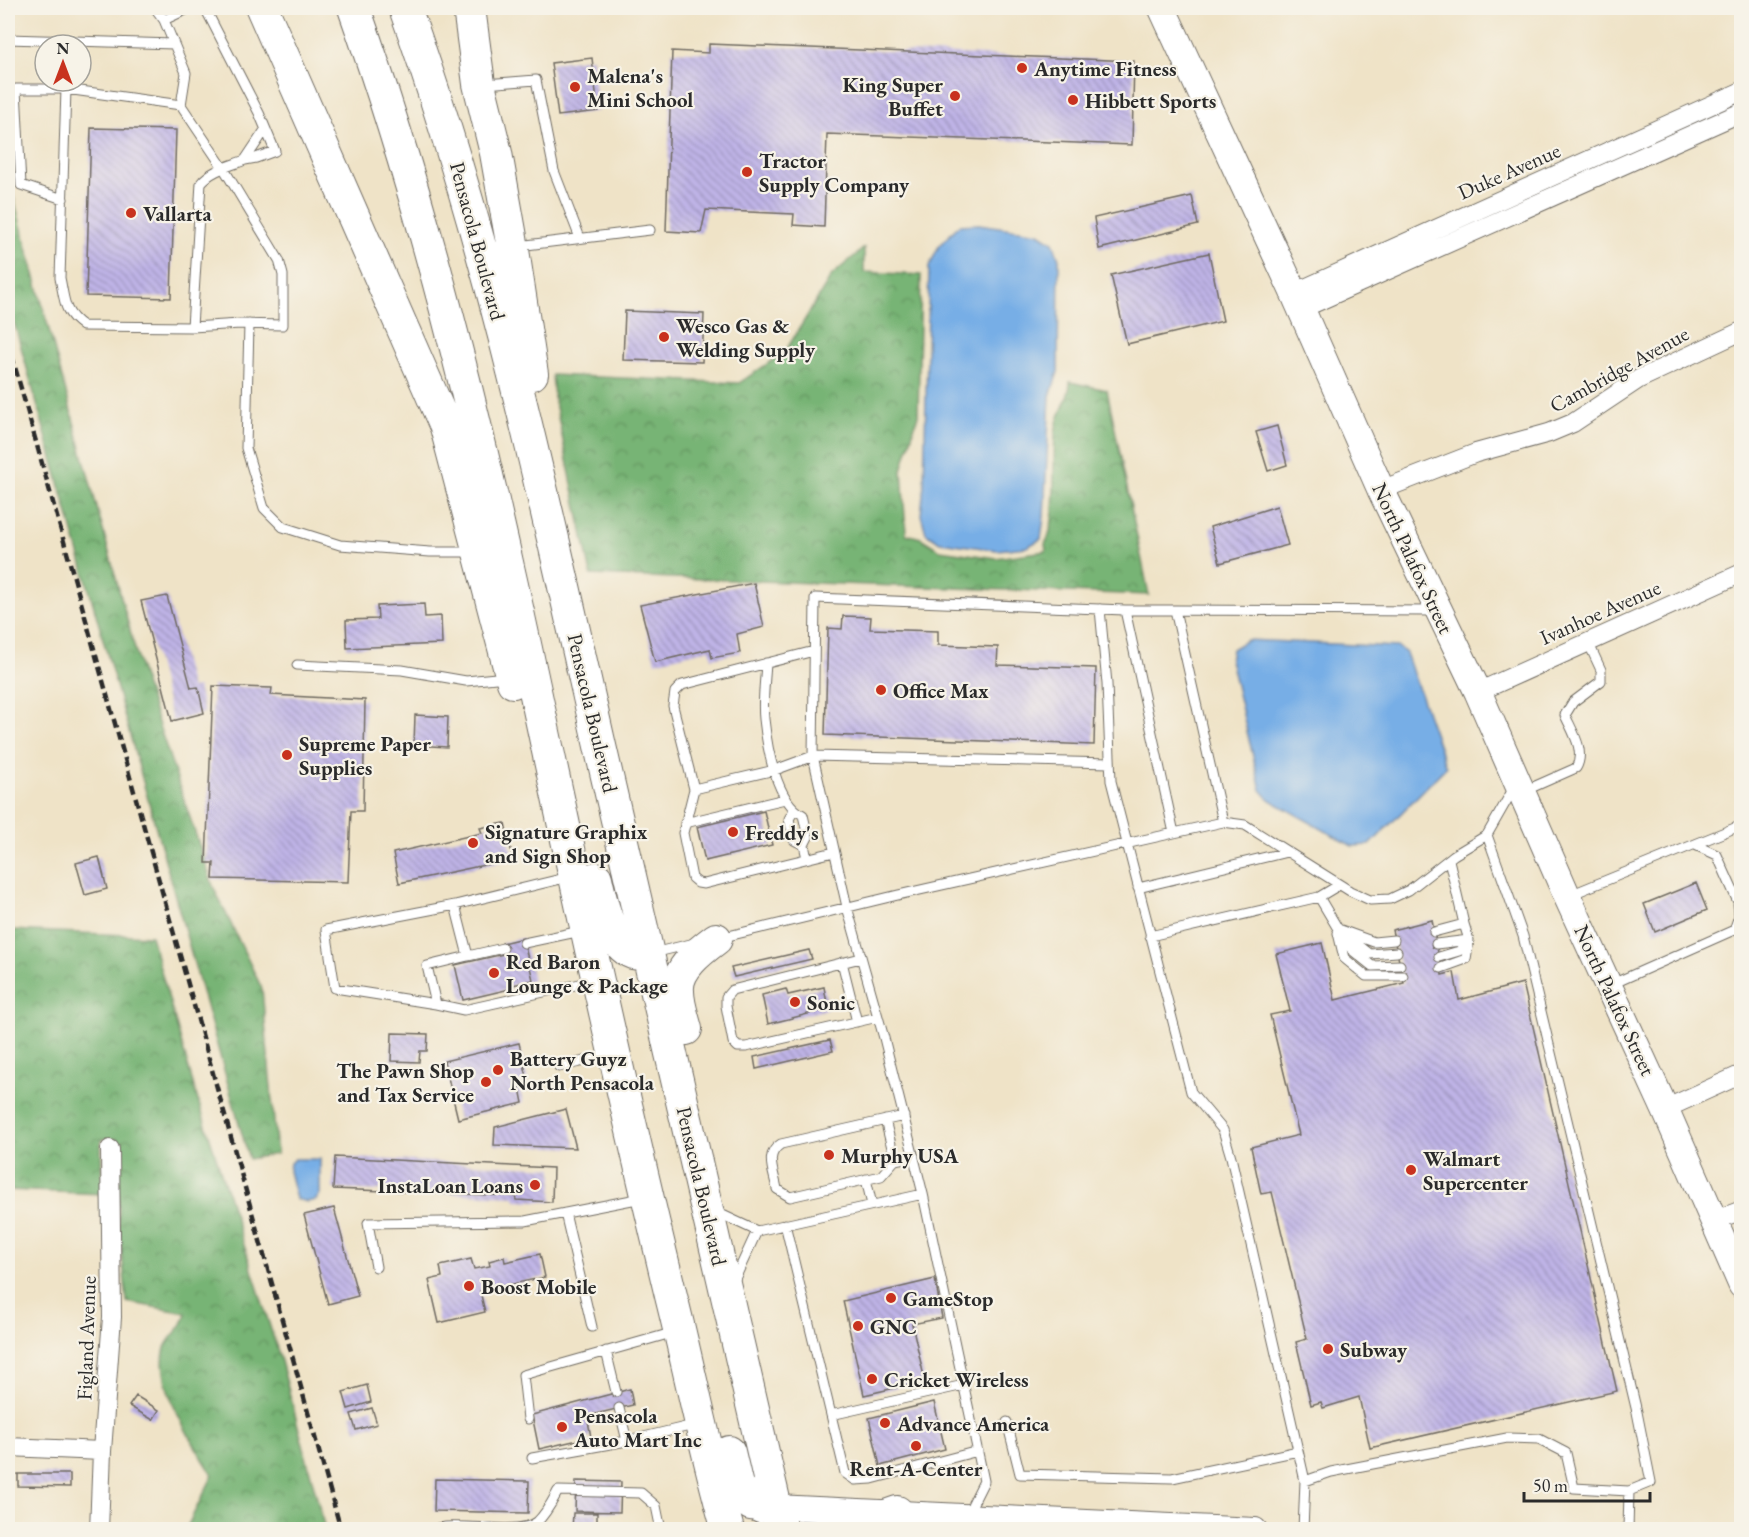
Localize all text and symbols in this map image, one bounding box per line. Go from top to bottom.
north arrow [33,33,93,93]
text: N [57,38,70,59]
place label: Anytime Fitness [1033,55,1177,82]
marker: Anytime Fitness [1015,61,1029,75]
place label: Malena's Mini School [587,62,693,113]
place label: King Super Buffet [842,71,943,122]
marker: Malena's Mini School [568,80,582,94]
place label: Hibbett Sports [1085,87,1216,114]
marker: King Super Buffet [948,89,962,103]
marker: Hibbett Sports [1066,93,1080,107]
street label: Duke Avenue [1454,136,1564,206]
place label: Tractor Supply Company [759,147,910,198]
street label: Pensacola Boulevard [444,159,512,323]
marker: Tractor Supply Company [740,165,754,179]
place label: Vallarta [143,200,212,227]
marker: Vallarta [124,206,138,220]
place label: Wesco Gas & Welding Supply [676,312,816,363]
street label: Cambridge Avenue [1545,320,1693,418]
marker: Wesco Gas & Welding Supply [657,330,671,344]
street label: North Palafox Street [1366,478,1460,638]
street label: Ivanhoe Avenue [1535,573,1665,651]
street label: Pensacola Boulevard [562,631,625,796]
place label: Office Max [893,677,989,704]
marker: Office Max [874,683,888,697]
place label: Supreme Paper Supplies [299,730,431,781]
marker: Supreme Paper Supplies [280,748,294,762]
place label: Signature Graphix and Sign Shop [485,818,648,869]
place label: Freddy's [745,819,819,846]
marker: Freddy's [726,825,740,839]
marker: Signature Graphix and Sign Shop [466,836,480,850]
street label: North Palafox Street [1568,920,1662,1080]
place label: Red Baron Lounge & Package [506,948,668,999]
marker: Red Baron Lounge & Package [487,966,501,980]
place label: Sonic [807,989,855,1016]
marker: Sonic [788,995,802,1009]
place label: Battery Guyz North Pensacola [510,1045,655,1096]
place label: The Pawn Shop and Tax Service [336,1057,474,1108]
marker: Battery Guyz North Pensacola [491,1063,505,1077]
marker: The Pawn Shop and Tax Service [479,1075,493,1089]
street label: Pensacola Boulevard [671,1104,734,1269]
place label: Murphy USA [841,1142,960,1169]
place label: Walmart Supercenter [1423,1145,1528,1196]
marker: Murphy USA [822,1148,836,1162]
marker: Walmart Supercenter [1404,1163,1418,1177]
place label: InstaLoan Loans [378,1172,523,1199]
marker: InstaLoan Loans [528,1178,542,1192]
place label: Boost Mobile [481,1273,597,1300]
street label: Figland Avenue [70,1275,102,1401]
marker: Boost Mobile [462,1279,476,1293]
place label: GameStop [903,1285,994,1312]
marker: GameStop [884,1291,898,1305]
place label: GNC [870,1313,917,1340]
marker: GNC [851,1319,865,1333]
place label: Subway [1340,1336,1408,1363]
marker: Subway [1321,1342,1335,1356]
place label: Cricket Wireless [884,1366,1029,1393]
marker: Cricket Wireless [865,1372,879,1386]
place label: Pensacola Auto Mart Inc [573,1402,702,1453]
place label: Advance America [896,1410,1050,1437]
marker: Advance America [878,1416,892,1430]
marker: Pensacola Auto Mart Inc [555,1420,569,1434]
marker: Rent-A-Center [909,1439,923,1453]
place label: Rent-A-Center [849,1455,983,1482]
scale bar [1524,1465,1650,1503]
text: 50 m [1533,1474,1568,1497]

